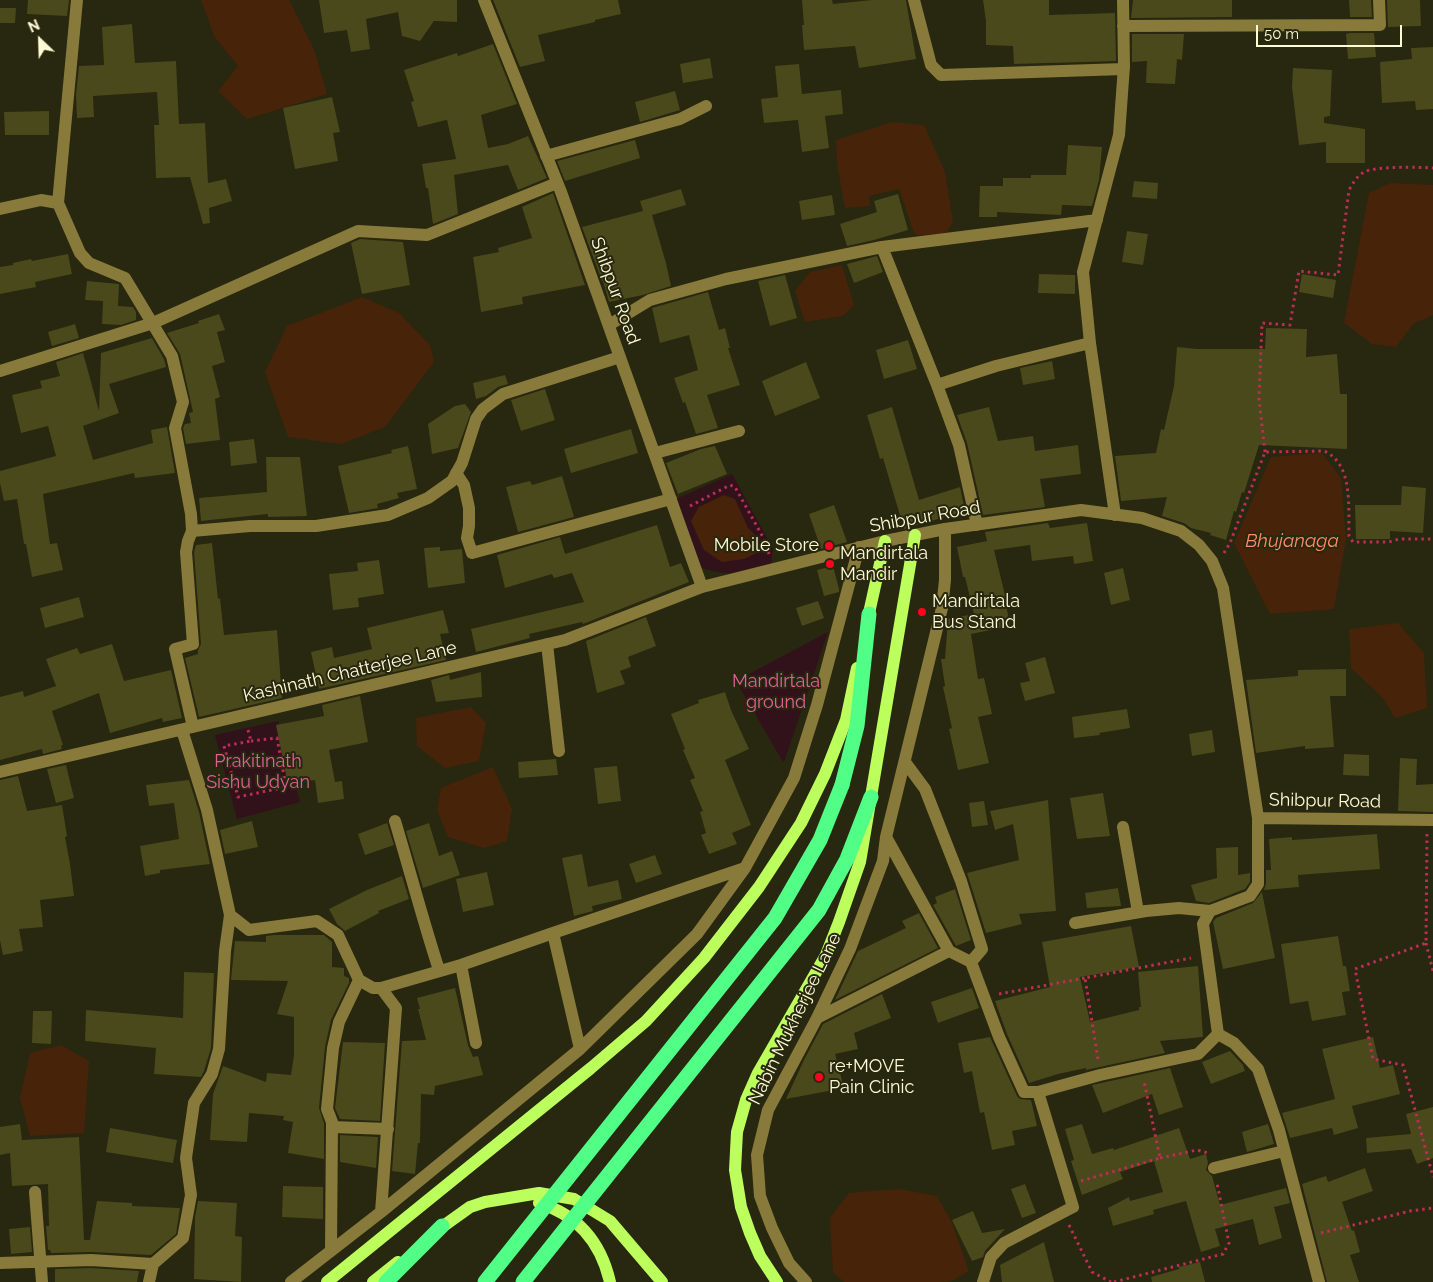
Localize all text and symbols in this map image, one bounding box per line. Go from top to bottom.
north arrow [15,15,65,65]
scale bar [1258,15,1404,47]
text: N [26,17,42,36]
text: 50 m [1264,25,1299,43]
street label: Shibpur Road [586,235,644,347]
street label: Shibpur Road [868,497,982,537]
water label: Bhujanaga [1245,530,1339,552]
place label: Mobile Store [714,535,819,557]
marker: Mobile Store [823,540,835,552]
place label: Mandirtala Mandir [840,543,928,586]
marker: Mandirtala Mandir [824,558,836,570]
place label: Mandirtala Bus Stand [932,591,1020,634]
marker: Mandirtala Bus Stand [916,606,928,618]
street label: Kashinath Chatterjee Lane [241,637,459,707]
park label: Mandirtala ground [732,671,820,714]
park label: Prakitinath Sishu Udyan [206,751,310,794]
street label: Shibpur Road [1269,789,1381,813]
street label: Nabin Mukherjee Lane [744,930,846,1108]
place label: re+MOVE Pain Clinic [829,1056,914,1098]
marker: re+MOVE Pain Clinic [813,1071,825,1083]

